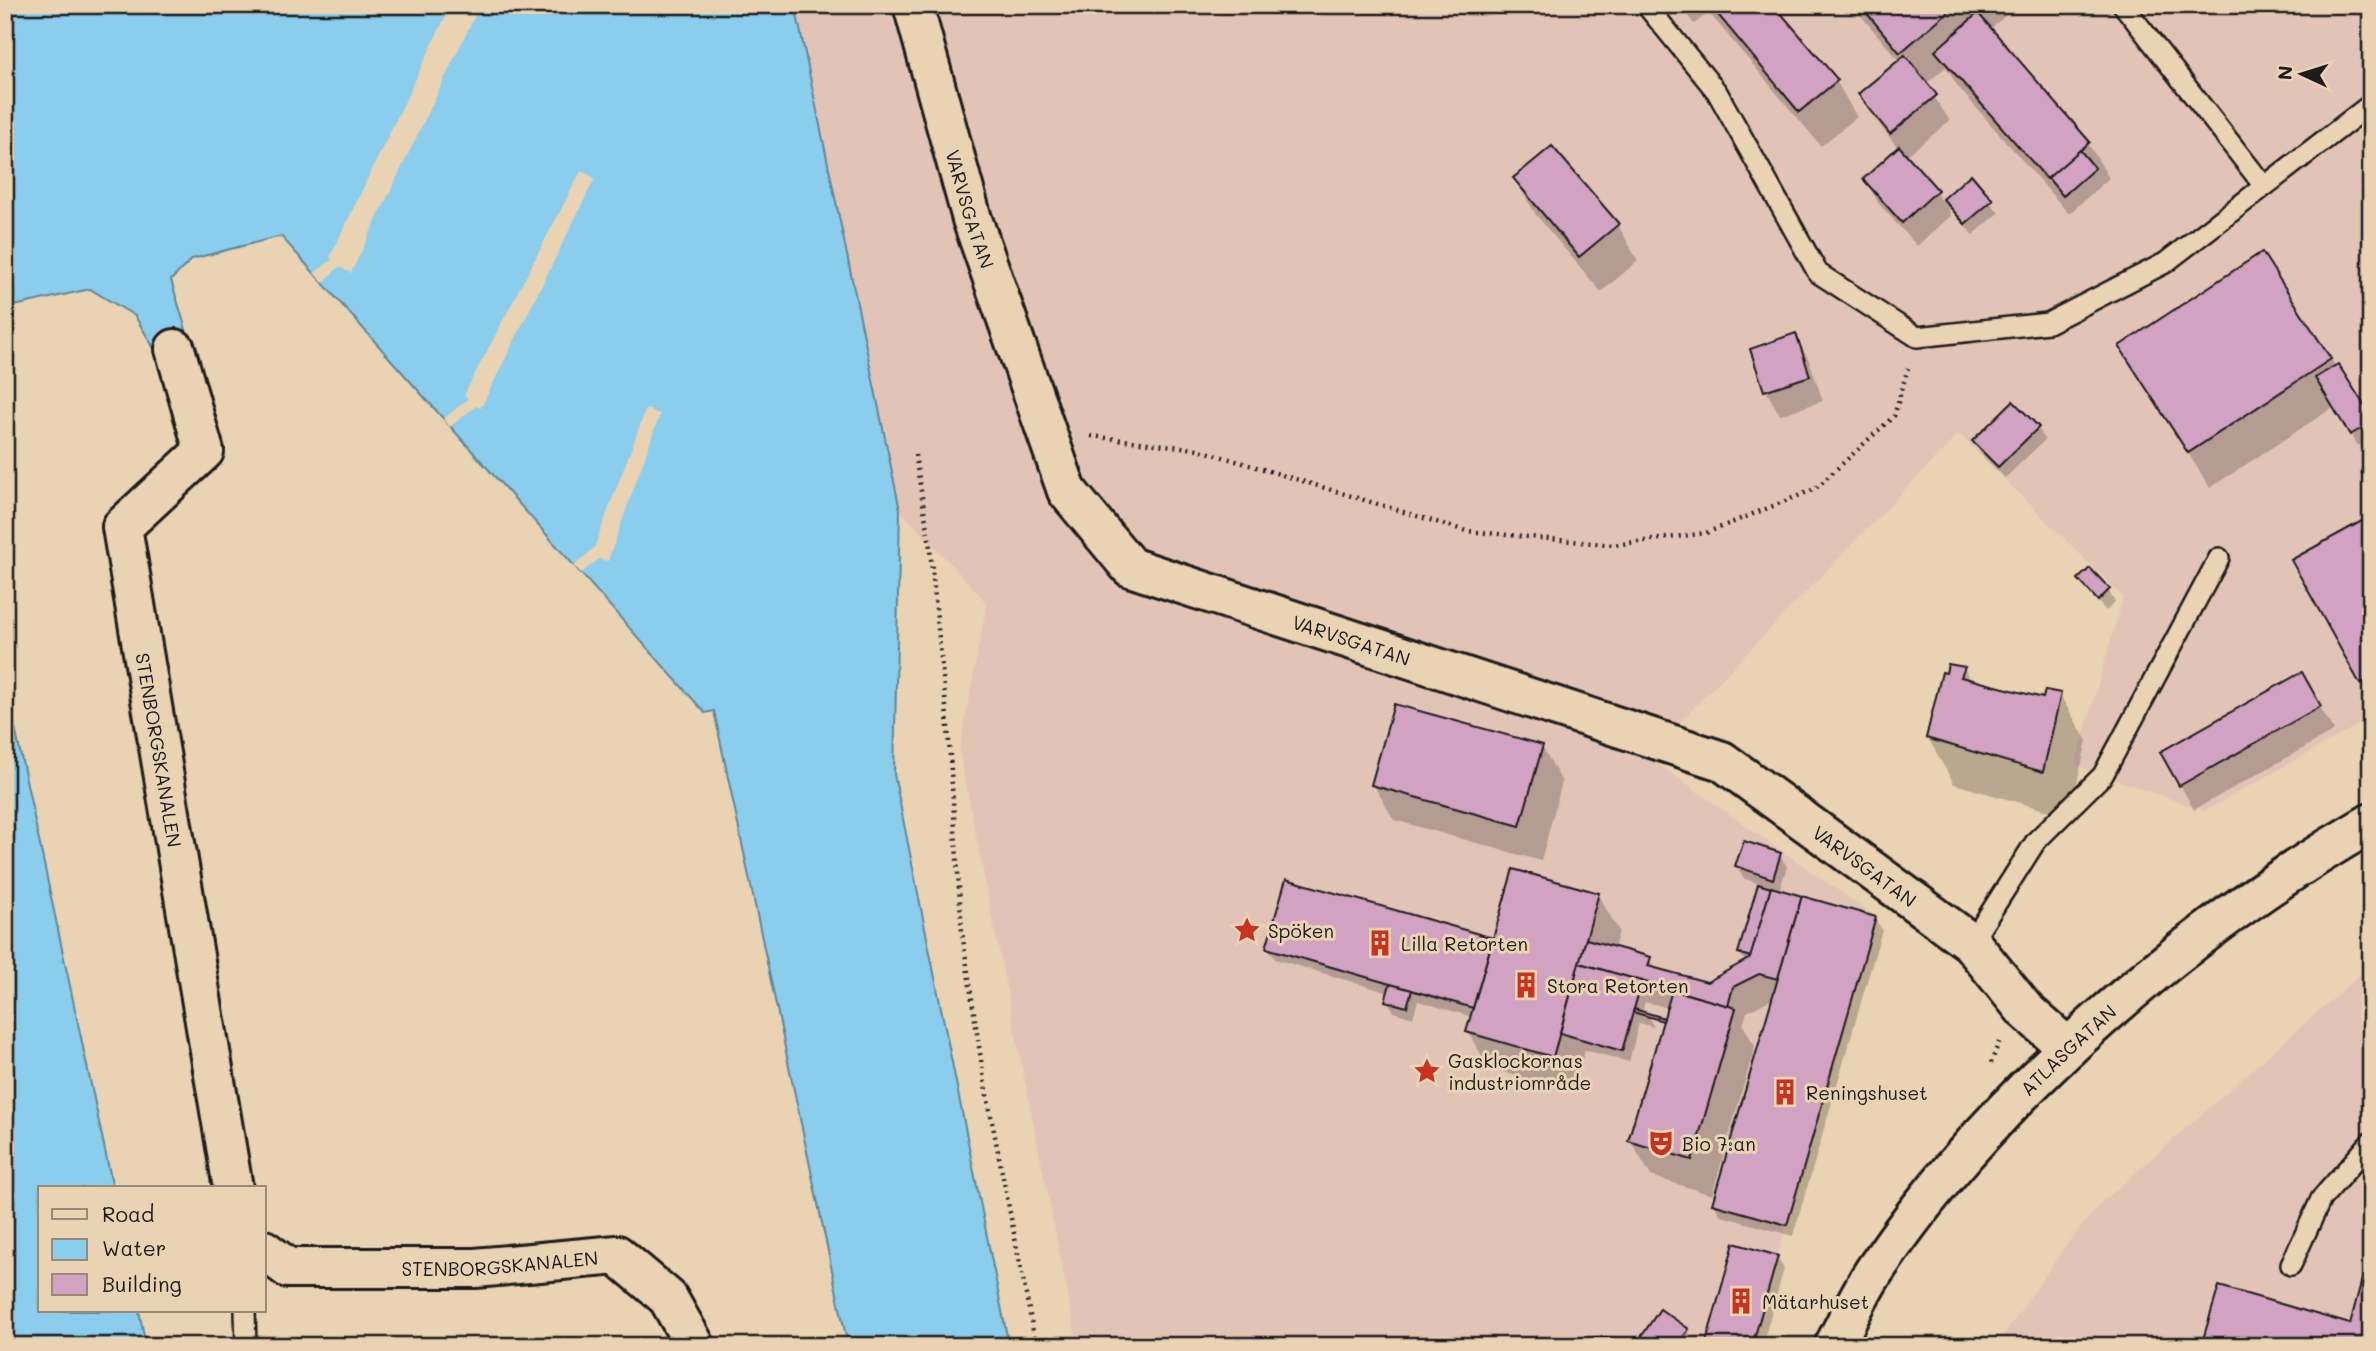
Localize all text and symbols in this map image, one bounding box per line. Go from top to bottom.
north arrow [2268,38,2338,108]
text: N [2272,65,2298,81]
street label: VARVSGATAN [941,147,1001,272]
street label: VARVSGATAN [1289,609,1414,671]
street label: STENBORGSKANALEN [131,651,188,849]
street label: VARVSGATAN [1808,819,1922,912]
place icon: Spöken [1232,915,1262,945]
place label: Spöken [1268,918,1334,943]
building icon: Lilla Retorten [1365,928,1395,958]
place label: Lilla Retorten [1401,931,1528,956]
building icon: Stora Retorten [1511,970,1541,1000]
place label: Stora Retorten [1547,973,1689,998]
street label: ATLASGATAN [2014,998,2121,1100]
place label: Gasklockornas industriområde [1448,1048,1591,1095]
place icon: Gasklockornas industriområde [1412,1056,1442,1086]
building icon: Reningshuset [1770,1077,1800,1107]
place label: Reningshuset [1806,1080,1928,1105]
theatre icon: Bio 7:an [1646,1128,1676,1158]
place label: Bio 7:an [1682,1131,1756,1156]
legend [38,1186,266,1312]
text: Road [102,1200,154,1227]
text: Water [102,1234,166,1261]
street label: STENBORGSKANALEN [402,1244,599,1281]
text: Building [102,1270,182,1297]
building icon: Mätarhuset [1726,1286,1756,1316]
place label: Mätarhuset [1762,1289,1869,1314]

